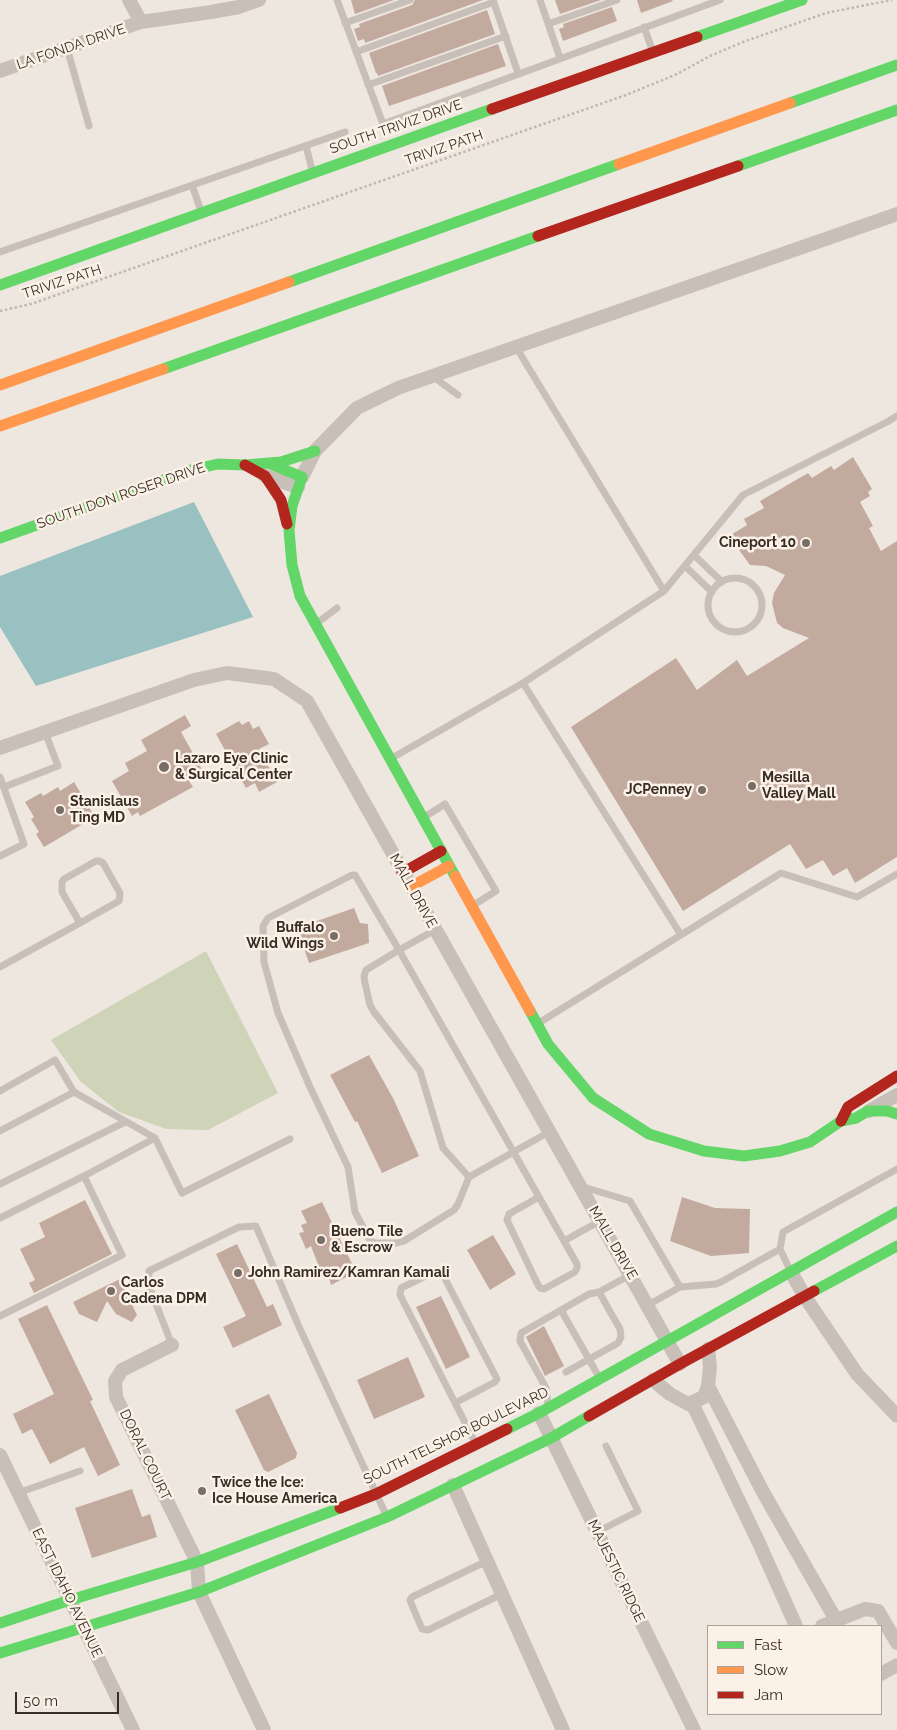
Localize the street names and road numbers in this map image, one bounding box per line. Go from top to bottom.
street label: LA FONDA DRIVE [14,21,128,73]
street label: SOUTH TRIVIZ DRIVE [327,96,465,158]
street label: TRIVIZ PATH [403,127,485,169]
street label: TRIVIZ PATH [20,261,104,303]
street label: SOUTH DON ROSER DRIVE [35,459,207,533]
street label: MALL DRIVE [386,851,440,931]
street label: MALL DRIVE [585,1203,641,1283]
street label: SOUTH TELSHOR BOULEVARD [361,1384,551,1488]
street label: DORAL COURT [116,1407,174,1503]
street label: MAJESTIC RIDGE [584,1517,648,1625]
street label: EAST IDAHO AVENUE [28,1525,106,1661]

